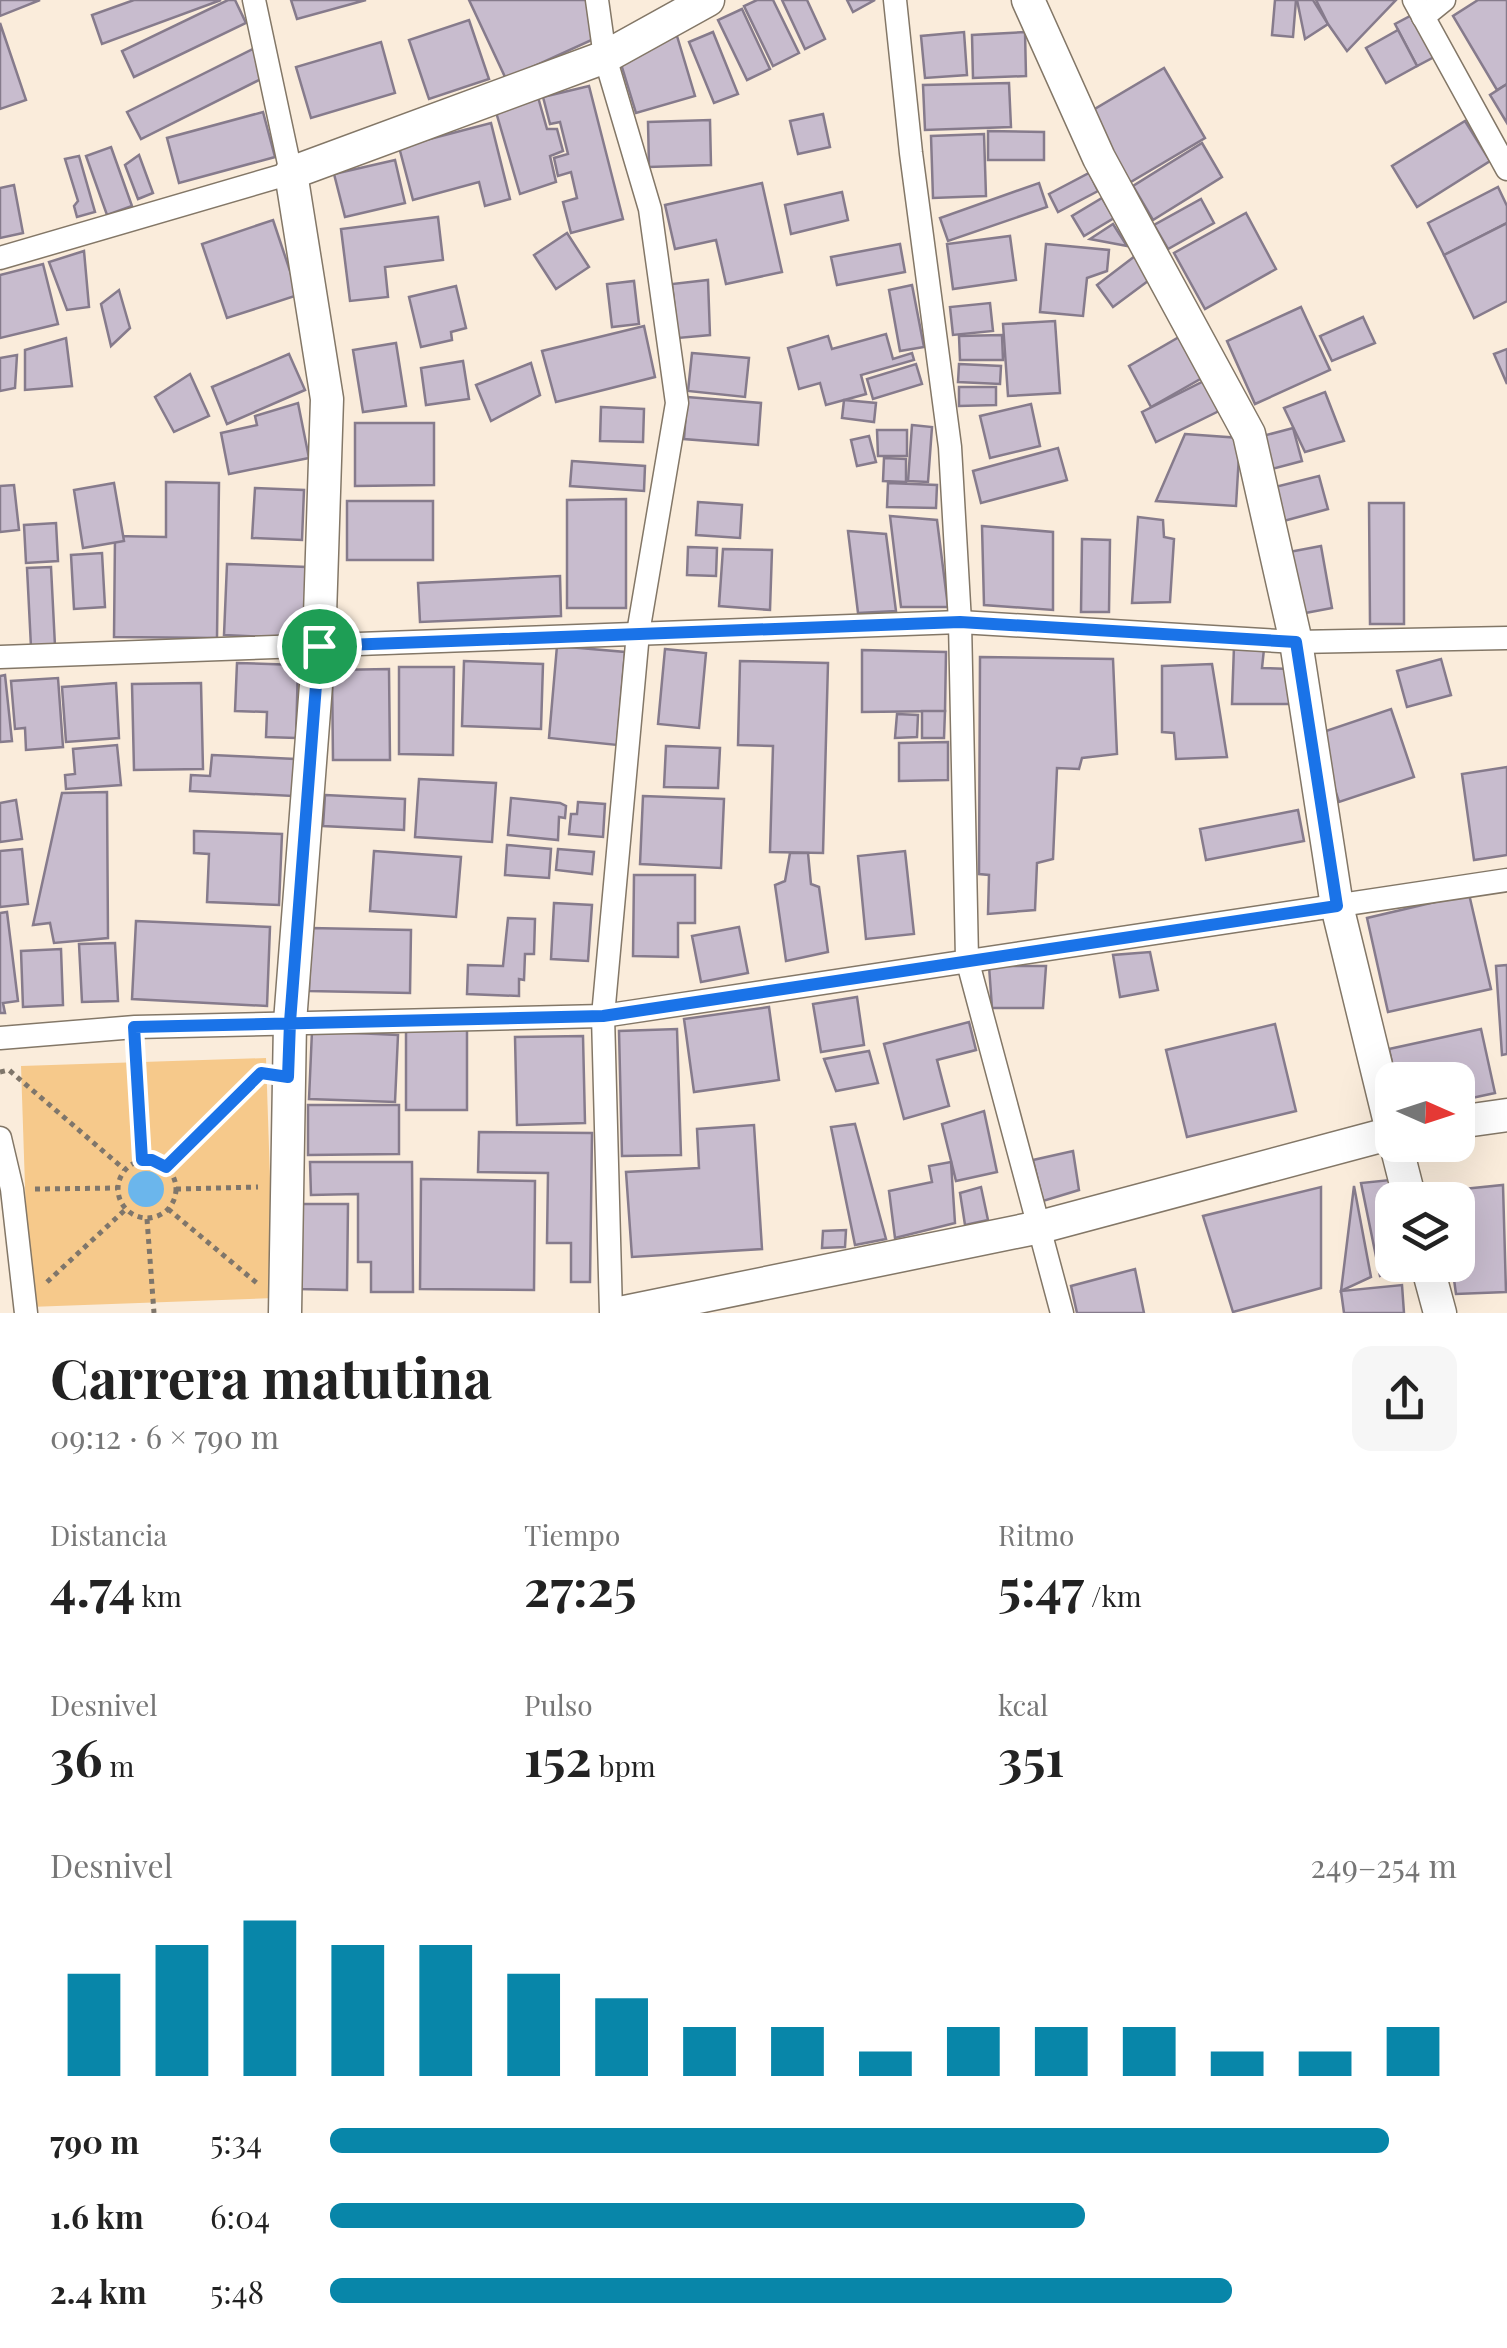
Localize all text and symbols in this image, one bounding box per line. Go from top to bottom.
pin [277,604,362,689]
icon: arrive [292,619,347,674]
north arrow [1375,1062,1475,1162]
map controls [1375,1062,1475,1282]
button: layers [1375,1182,1475,1282]
text: Carrera matutina [50,1339,492,1413]
button: share [1352,1346,1457,1451]
text: 09:12 · 6 × 790 m [50,1414,279,1457]
text: Distancia [50,1516,167,1553]
text: Tiempo [524,1516,620,1553]
text: Ritmo [998,1516,1074,1553]
text: 4.74 [50,1553,135,1620]
text: 27:25 [524,1553,637,1620]
text: 5:47 [998,1553,1084,1620]
text: km [135,1577,182,1614]
text: /km [1084,1577,1142,1614]
text: Desnivel [50,1686,157,1723]
text: Pulso [524,1686,593,1723]
text: kcal [998,1686,1048,1723]
text: 36 [50,1723,102,1790]
text: 152 [524,1723,592,1790]
text: 351 [998,1723,1065,1790]
text: m [102,1747,134,1784]
text: bpm [592,1747,656,1784]
text: Desnivel [50,1843,173,1886]
text: 249–254 m [1311,1843,1457,1886]
text: 790 m [50,2119,139,2162]
text: 5:34 [210,2119,262,2162]
text: 1.6 km [50,2194,144,2237]
text: 6:04 [210,2194,270,2237]
text: 2.4 km [50,2269,147,2312]
text: 5:48 [210,2269,264,2312]

